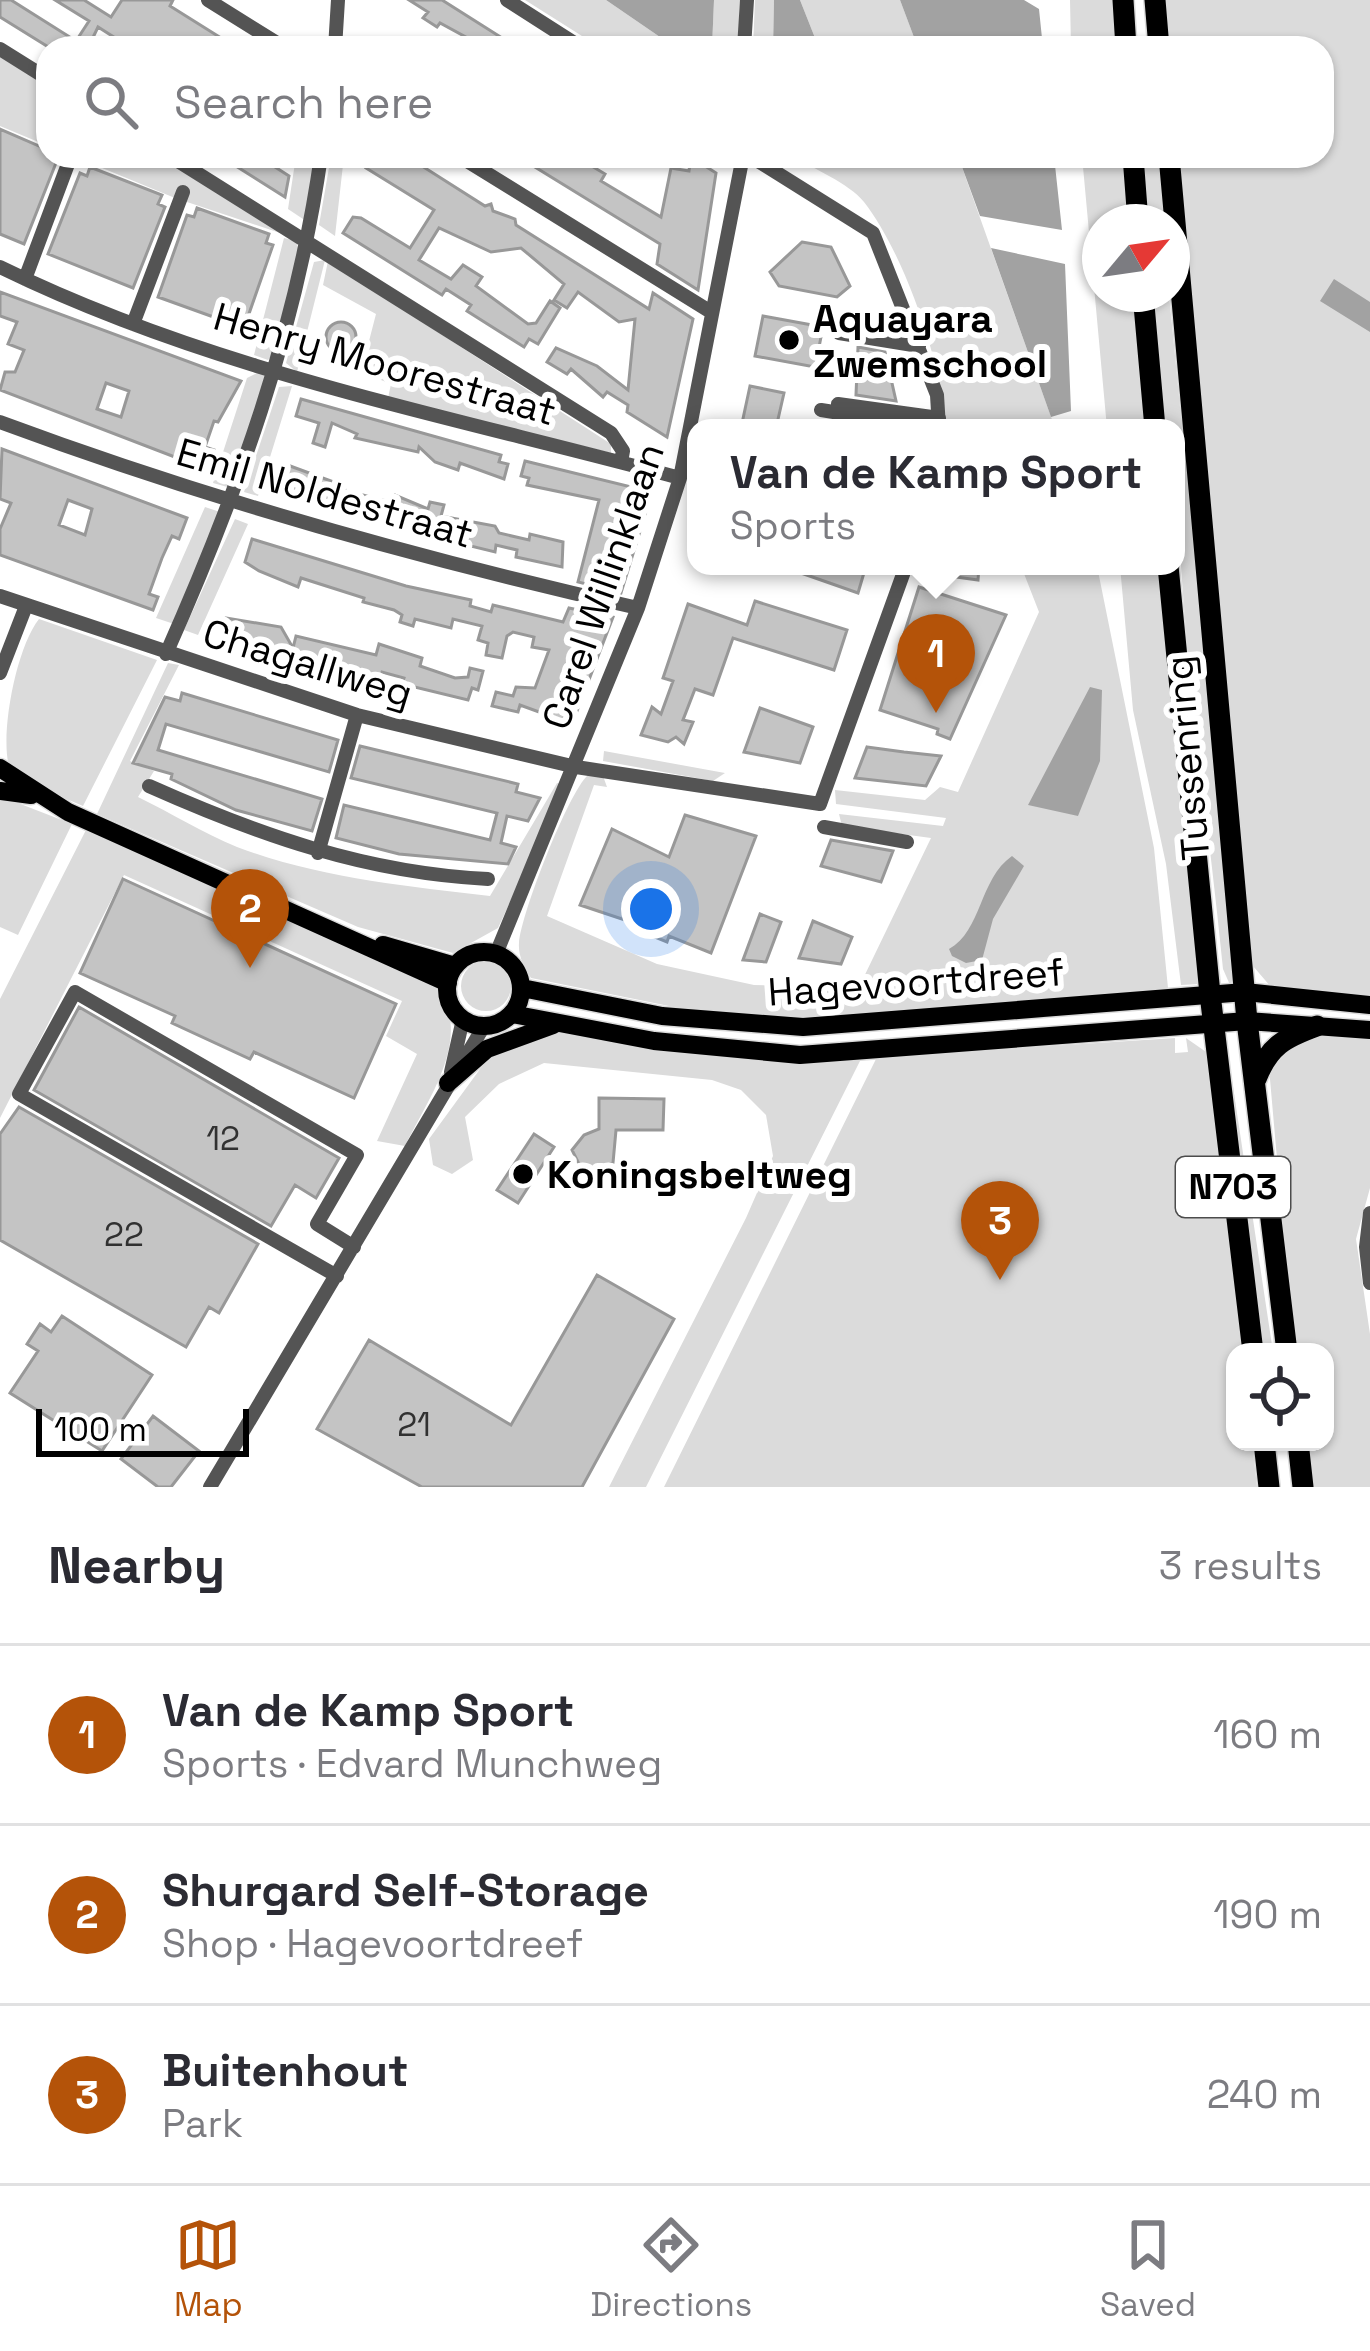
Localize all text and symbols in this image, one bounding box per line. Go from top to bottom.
search box [36,36,1334,168]
icon: search [78,69,144,135]
text: Search here [174,74,433,131]
north arrow [1082,204,1190,312]
street label: Henry Moorestraat [208,292,562,436]
place label: Aquayara Zwemschool [813,294,1047,388]
marker: Aquayara Zwemschool [776,327,802,353]
popup [687,419,1185,575]
street label: Emil Noldestraat [171,427,479,559]
street label: Carel Willinklaan [531,436,675,736]
text: Van de Kamp Sport [730,444,1142,501]
text: Sports [730,501,856,550]
street label: Chagallweg [197,608,419,718]
pin: 1 [897,614,975,713]
street label: Tussenring [1154,654,1220,862]
pin: 2 [211,869,289,968]
your location [621,879,681,939]
street label: Hagevoortdreef [766,947,1066,1017]
house number: 12 [206,1118,240,1160]
place label: Koningsbeltweg [547,1150,852,1199]
road number: N703 [1176,1157,1290,1217]
marker: Koningsbeltweg [510,1161,536,1187]
pin: 3 [961,1181,1039,1280]
house number: 22 [104,1214,144,1256]
map controls [1226,1343,1334,1451]
button: locate [1226,1343,1334,1451]
scale bar [36,1403,249,1456]
house number: 21 [397,1404,431,1446]
text: 100 m [54,1409,147,1451]
text: Nearby [48,1533,225,1598]
text: 3 results [1159,1541,1322,1590]
text: Van de Kamp Sport [162,1682,574,1739]
text: 1 [78,1710,96,1759]
text: 160 m [1213,1710,1322,1759]
text: Sports · Edvard Munchweg [162,1739,662,1788]
text: Shurgard Self-Storage [162,1862,649,1919]
text: 2 [75,1890,99,1939]
text: 190 m [1213,1890,1322,1939]
text: Shop · Hagevoortdreef [162,1919,583,1968]
text: Buitenhout [162,2042,408,2099]
text: 3 [75,2070,99,2119]
text: 240 m [1207,2070,1322,2119]
text: Park [162,2099,243,2148]
tab: Map [174,2212,243,2326]
tab: Directions [590,2212,752,2326]
tab: Saved [1100,2212,1196,2326]

